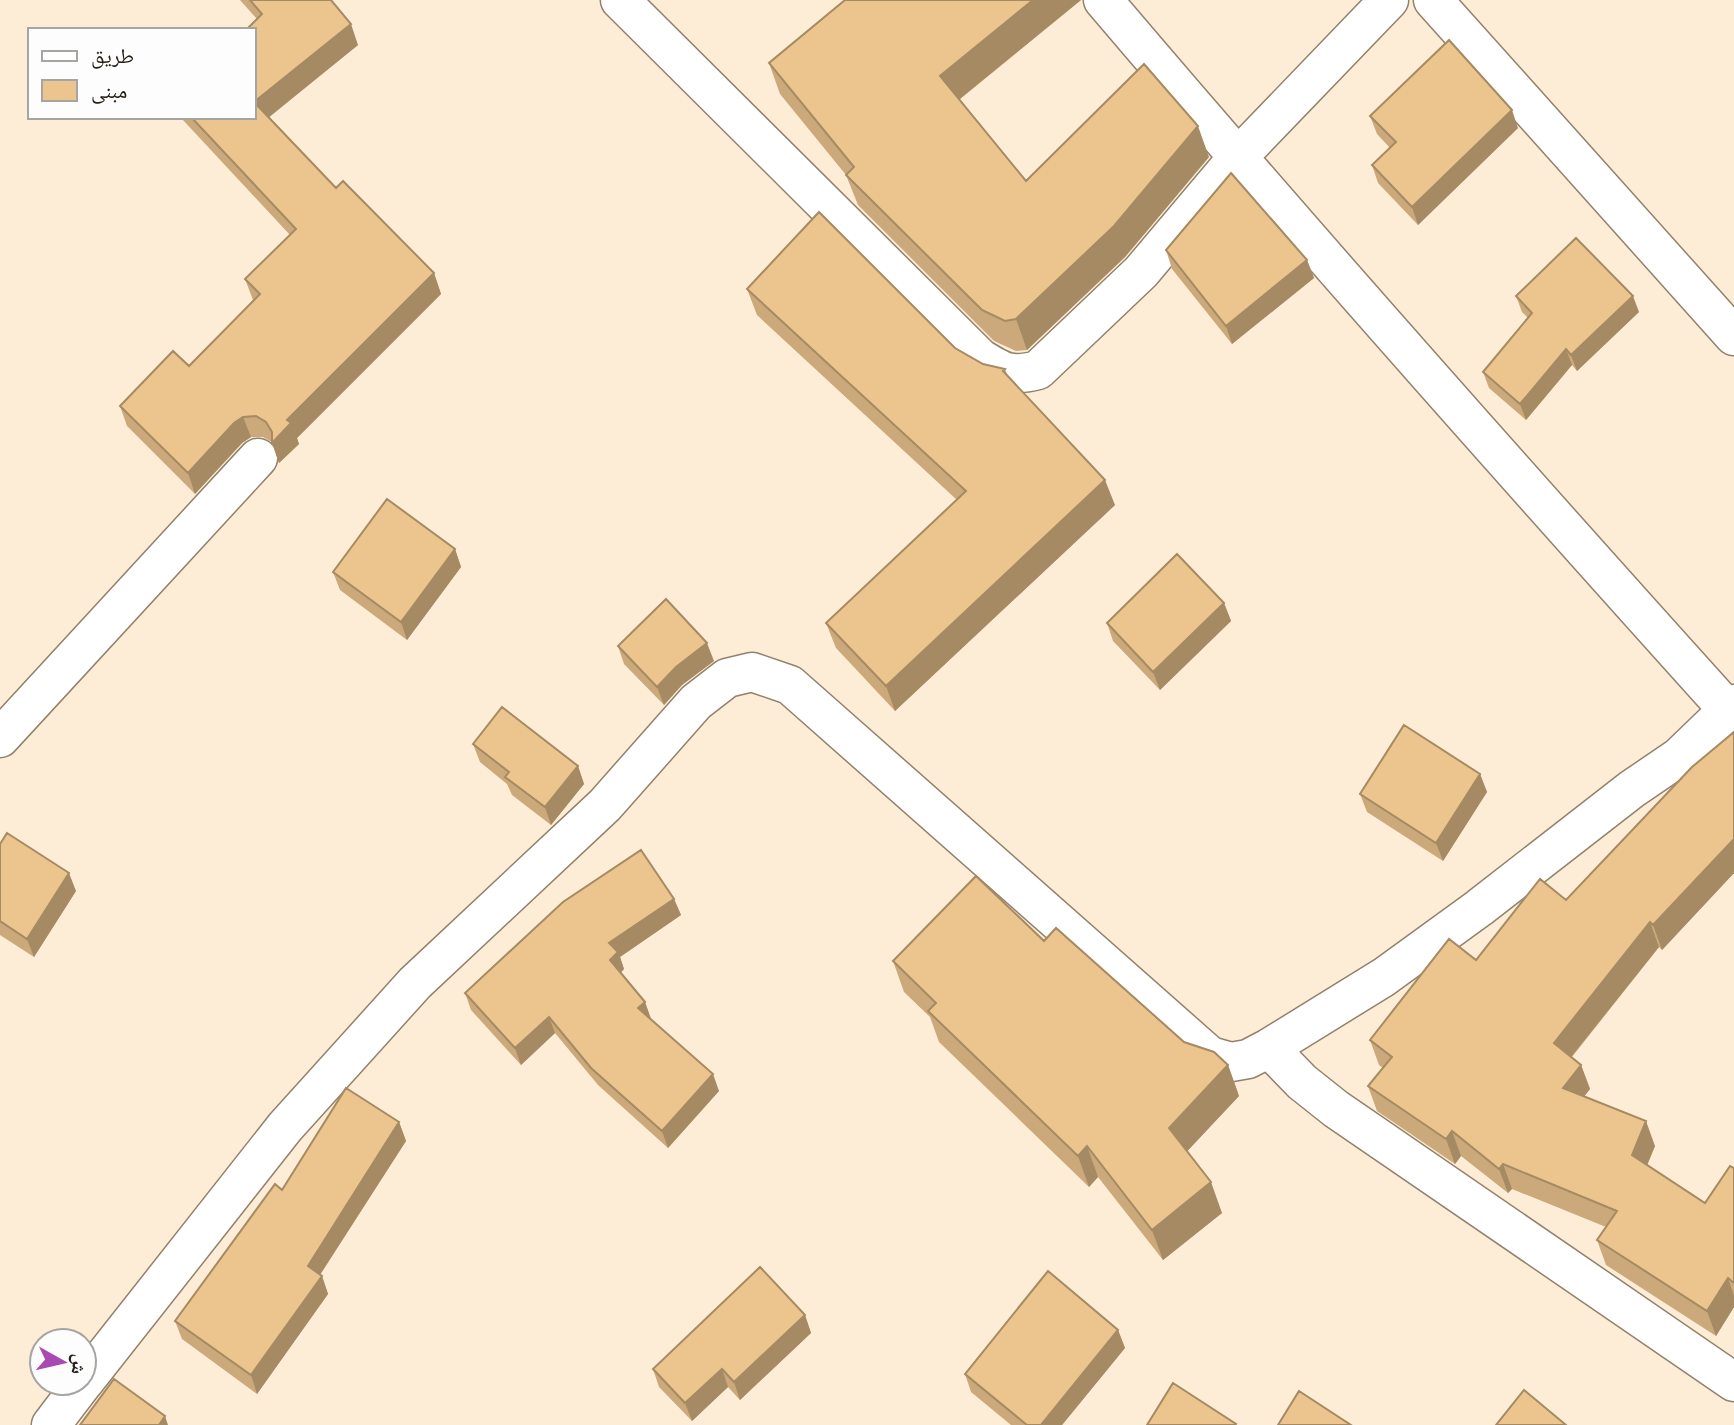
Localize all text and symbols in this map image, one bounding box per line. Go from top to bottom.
legend [28,28,256,119]
text: طريق [91,41,134,69]
text: مبنى [91,76,127,104]
north arrow [28,1327,98,1397]
text: ش [66,1353,94,1376]

